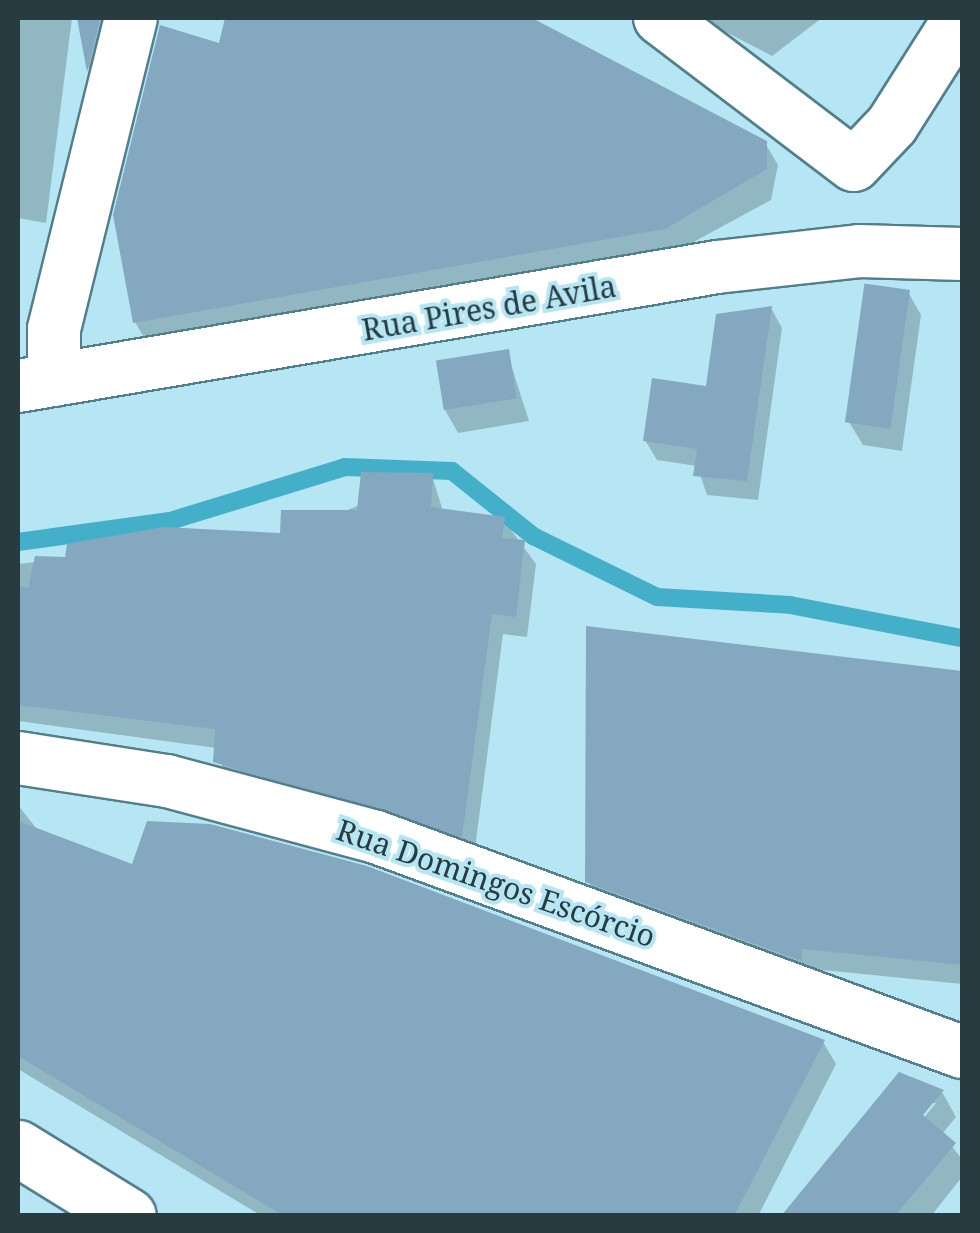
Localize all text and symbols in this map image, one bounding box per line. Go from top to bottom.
street label: Rua Pires de Avila [359,268,619,348]
street label: Rua Domingos Escórcio [332,811,660,955]

